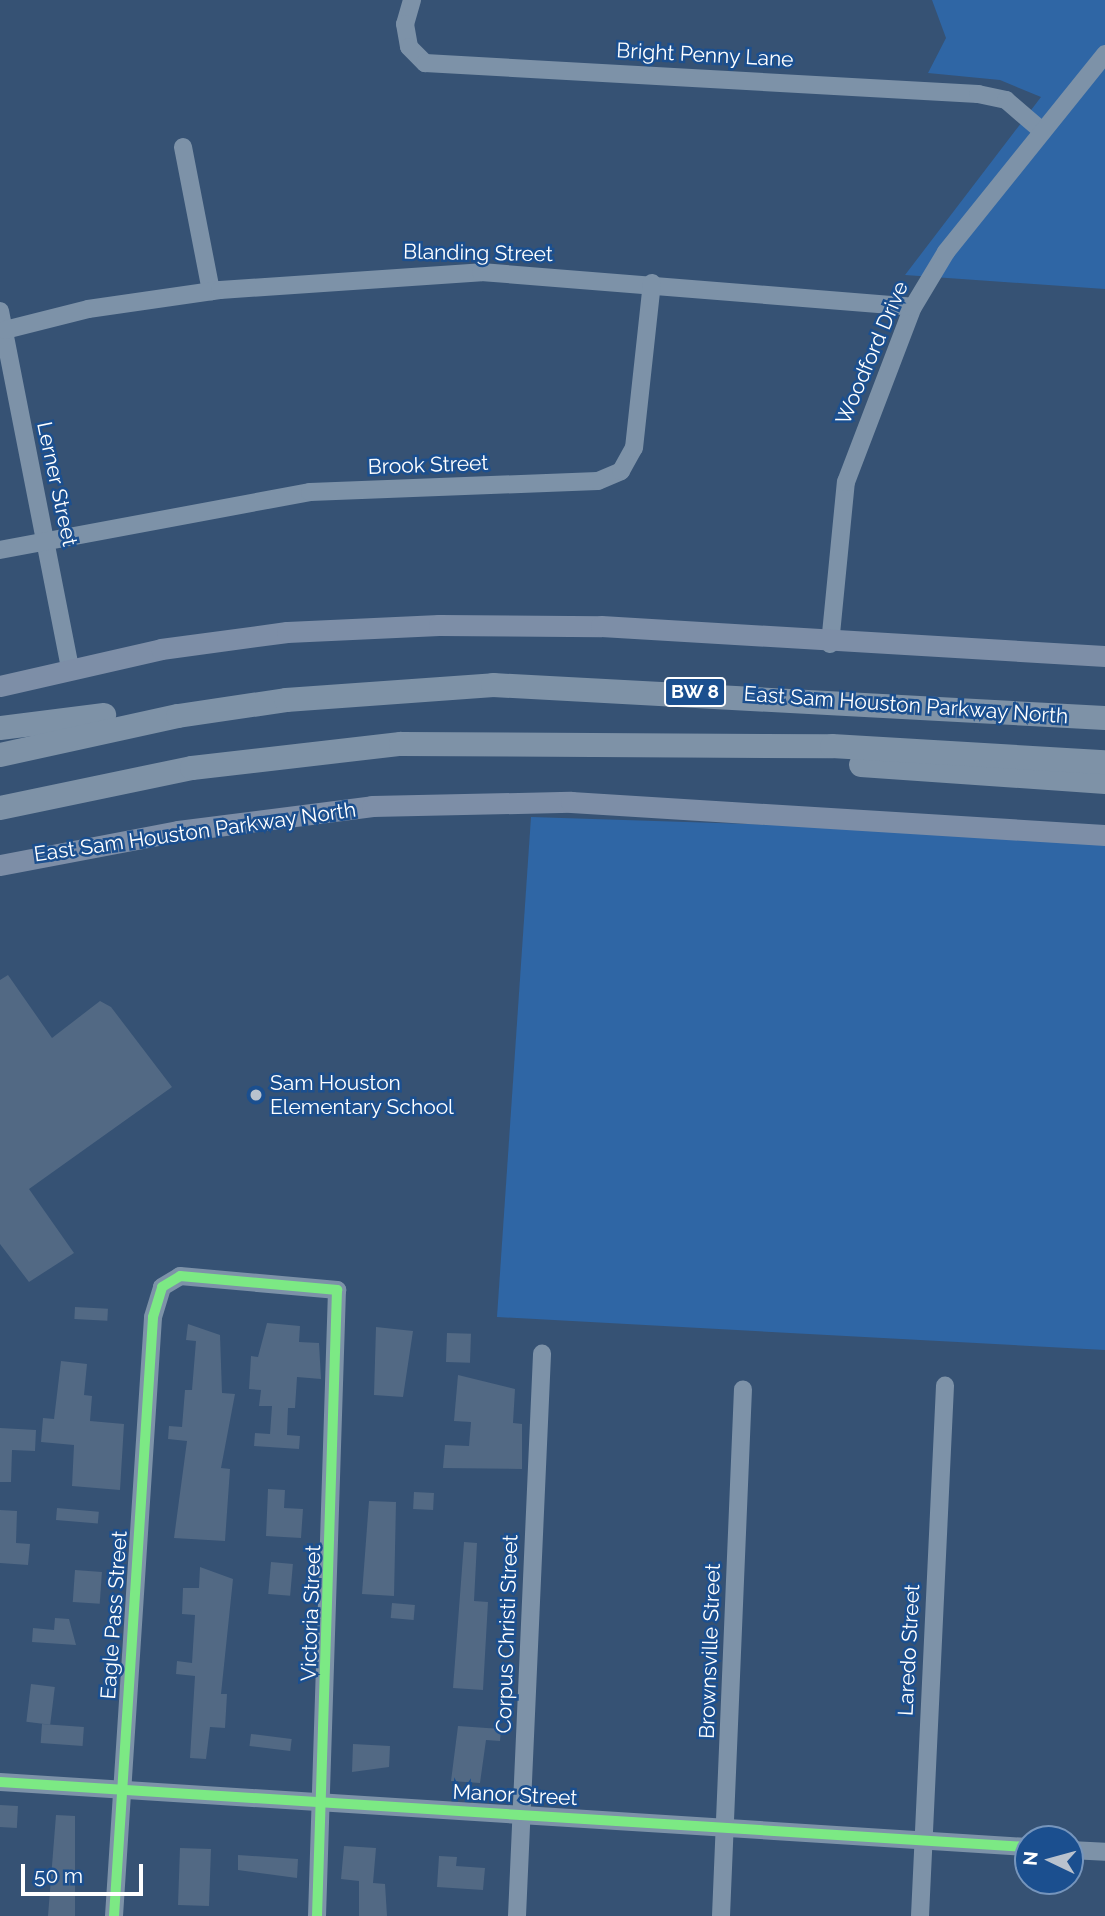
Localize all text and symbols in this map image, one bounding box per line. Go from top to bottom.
street label: Bright Penny Lane [616,38,794,72]
street label: Blanding Street [403,239,553,267]
street label: Woodford Drive [830,278,914,428]
street label: Lerner Street [31,419,83,549]
street label: Brook Street [367,450,489,480]
road number: BW 8 [664,677,726,708]
street label: East Sam Houston Parkway North [743,681,1069,729]
street label: East Sam Houston Parkway North [32,797,358,867]
place label: Sam Houston Elementary School [270,1070,454,1120]
marker: Sam Houston Elementary School [248,1087,264,1103]
street label: Eagle Pass Street [96,1530,132,1700]
street label: Corpus Christi Street [491,1534,523,1734]
street label: Victoria Street [296,1544,326,1682]
street label: Brownsville Street [694,1563,726,1739]
street label: Laredo Street [893,1583,925,1717]
street label: Manor Street [452,1779,578,1811]
north arrow [1014,1825,1084,1895]
scale bar [24,1850,147,1894]
text: N [1018,1850,1042,1867]
text: 50 m [34,1863,83,1888]

